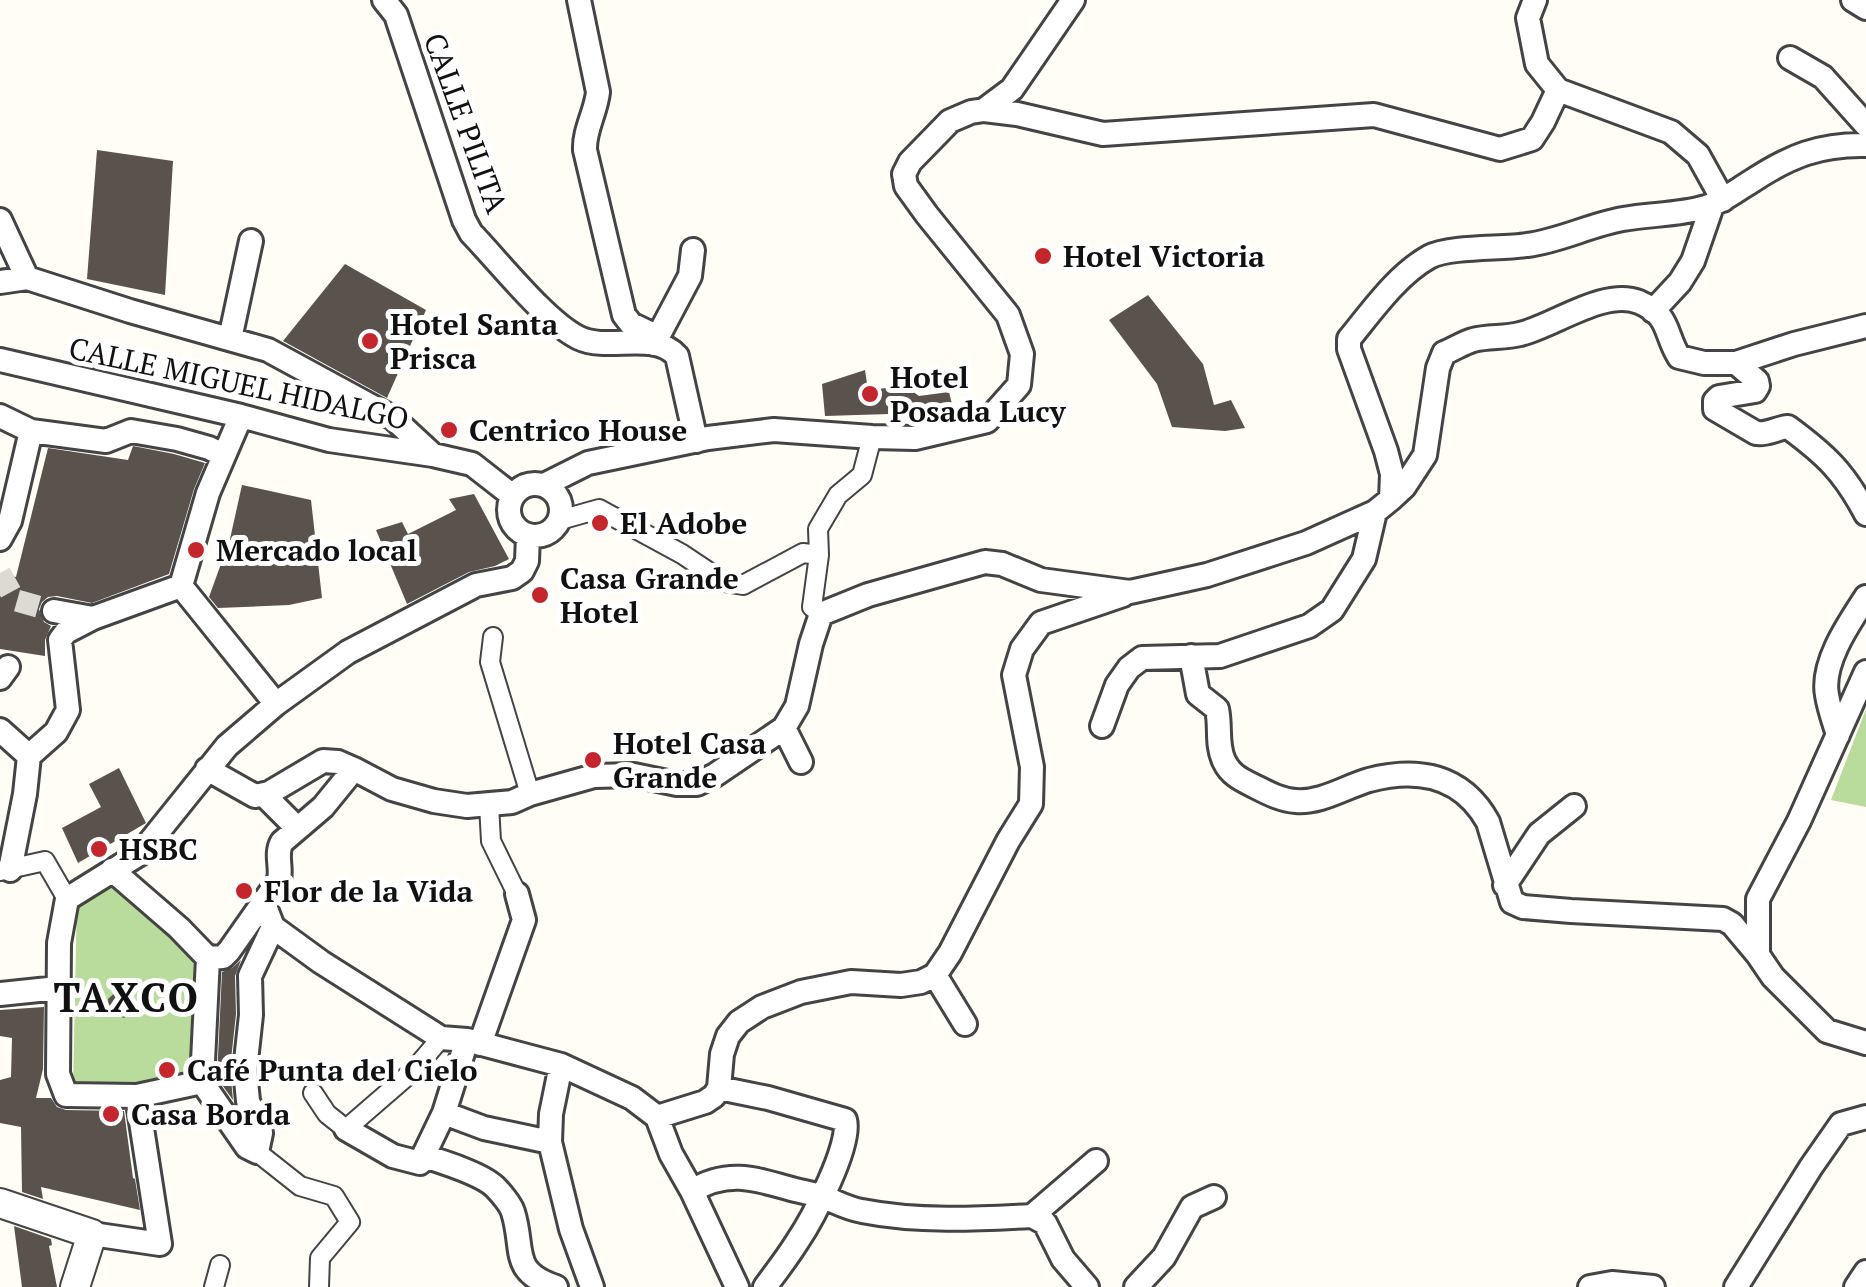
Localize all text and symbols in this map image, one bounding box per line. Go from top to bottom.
street label: CALLE PILITA [415,27,517,219]
place label: Hotel Victoria [1063,236,1265,276]
marker: Hotel Victoria [1032,245,1054,267]
place label: Hotel Santa Prisca [390,304,559,378]
street label: CALLE MIGUEL HIDALGO [65,327,413,439]
marker: Hotel Santa Prisca [359,330,381,352]
place label: Hotel Posada Lucy [890,357,1067,431]
marker: Hotel Posada Lucy [859,383,881,405]
place label: Centrico House [469,410,687,450]
marker: Centrico House [438,419,460,441]
place label: El Adobe [620,503,747,543]
marker: El Adobe [589,512,611,534]
place label: Mercado local [216,530,417,570]
marker: Mercado local [185,539,207,561]
place label: Casa Grande Hotel [560,558,739,632]
marker: Casa Grande Hotel [529,584,551,606]
place label: Hotel Casa Grande [613,723,767,797]
marker: Hotel Casa Grande [582,749,604,771]
place label: HSBC [119,829,198,869]
marker: HSBC [88,838,110,860]
place label: Flor de la Vida [264,871,474,911]
marker: Flor de la Vida [233,880,255,902]
district label: TAXCO [54,970,200,1023]
place label: Café Punta del Cielo [187,1050,478,1090]
marker: Café Punta del Cielo [156,1059,178,1081]
place label: Casa Borda [131,1094,291,1134]
marker: Casa Borda [100,1103,122,1125]

